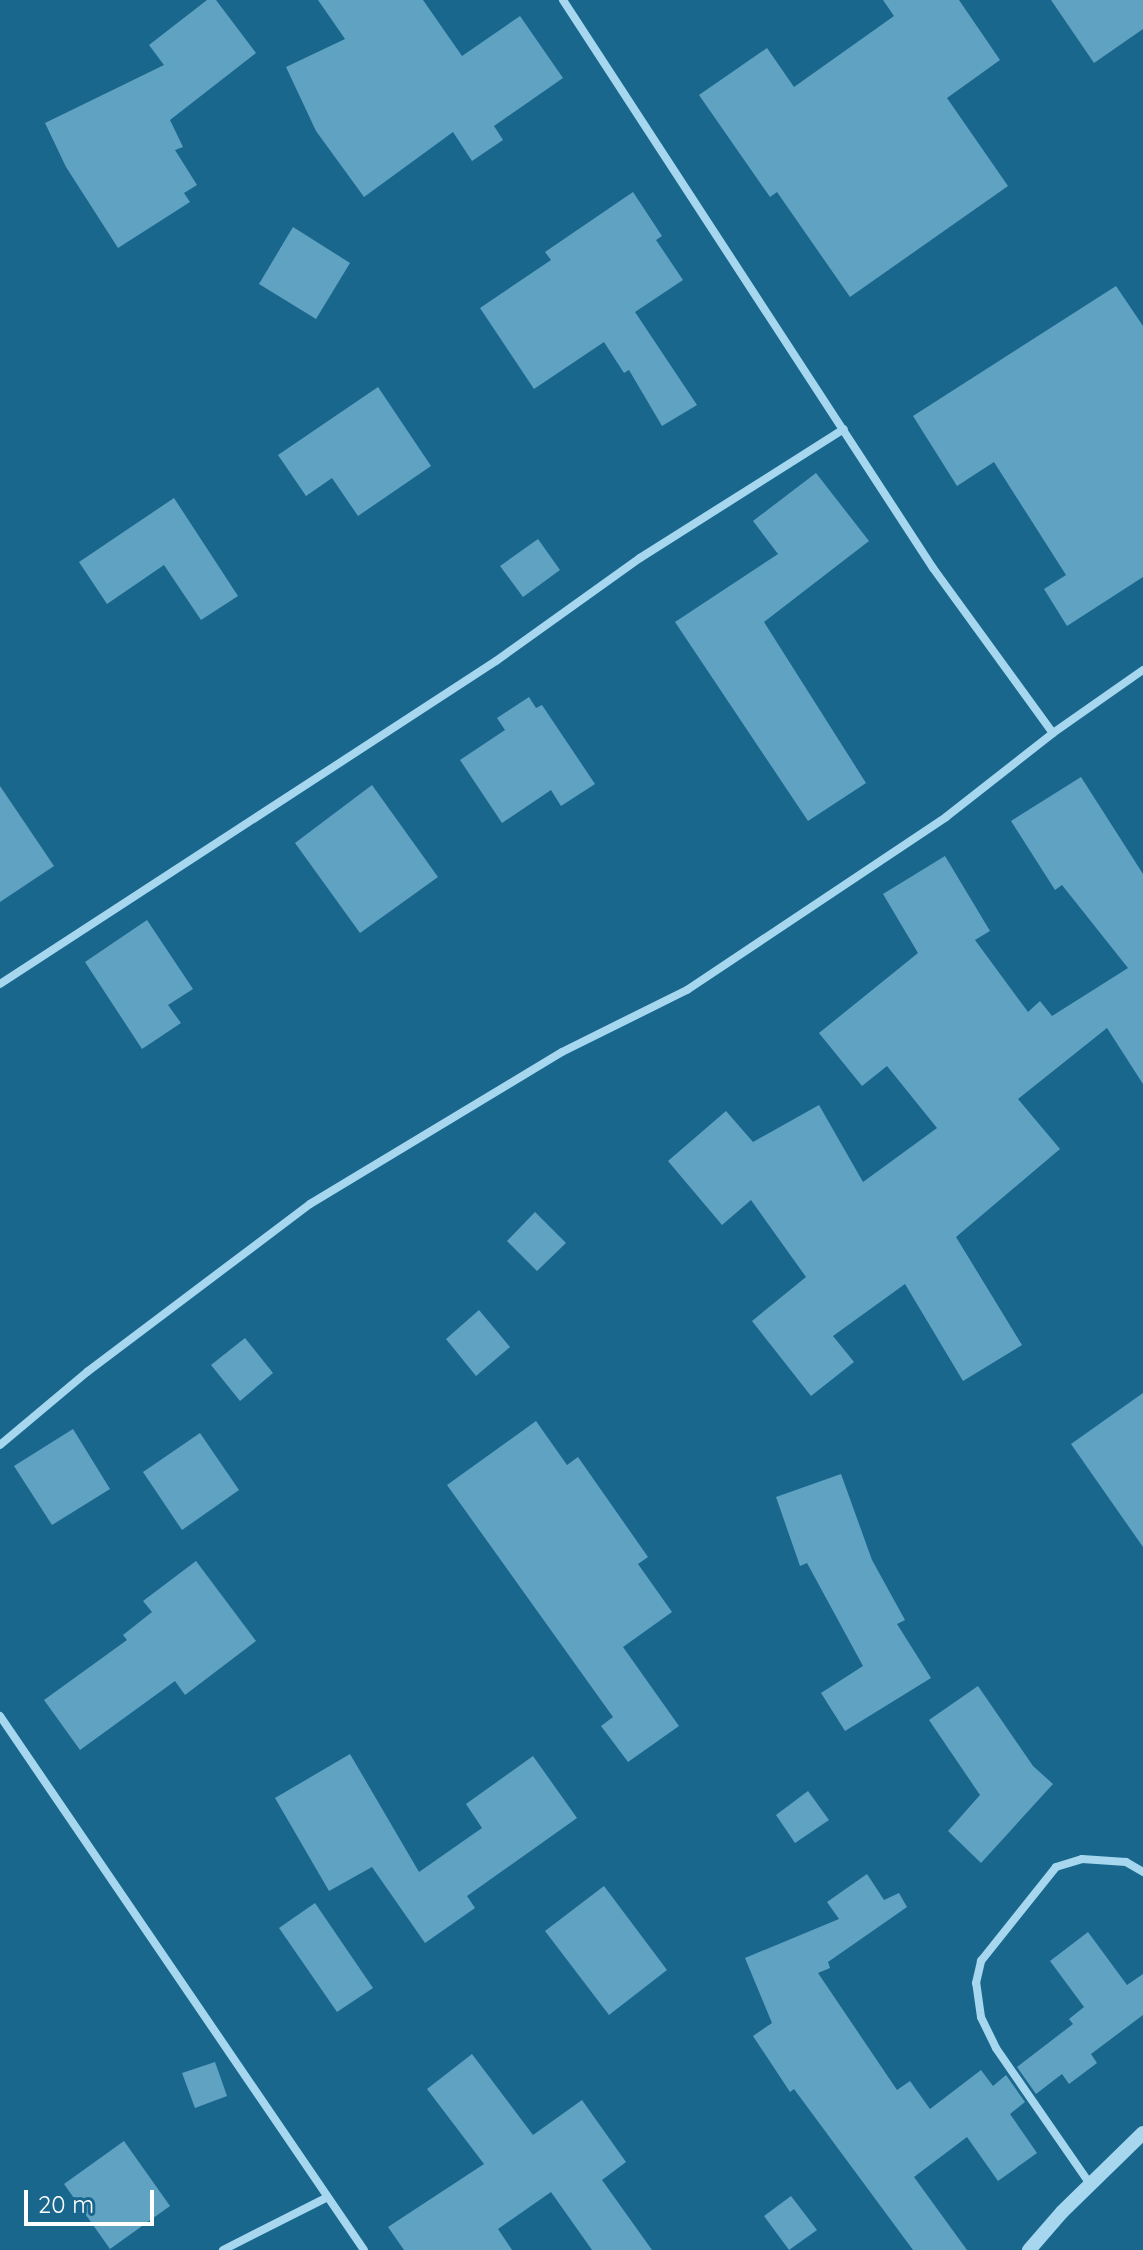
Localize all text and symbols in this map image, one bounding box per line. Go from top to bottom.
scale bar [28,2174,158,2224]
text: 20 m [38,2189,94,2219]

